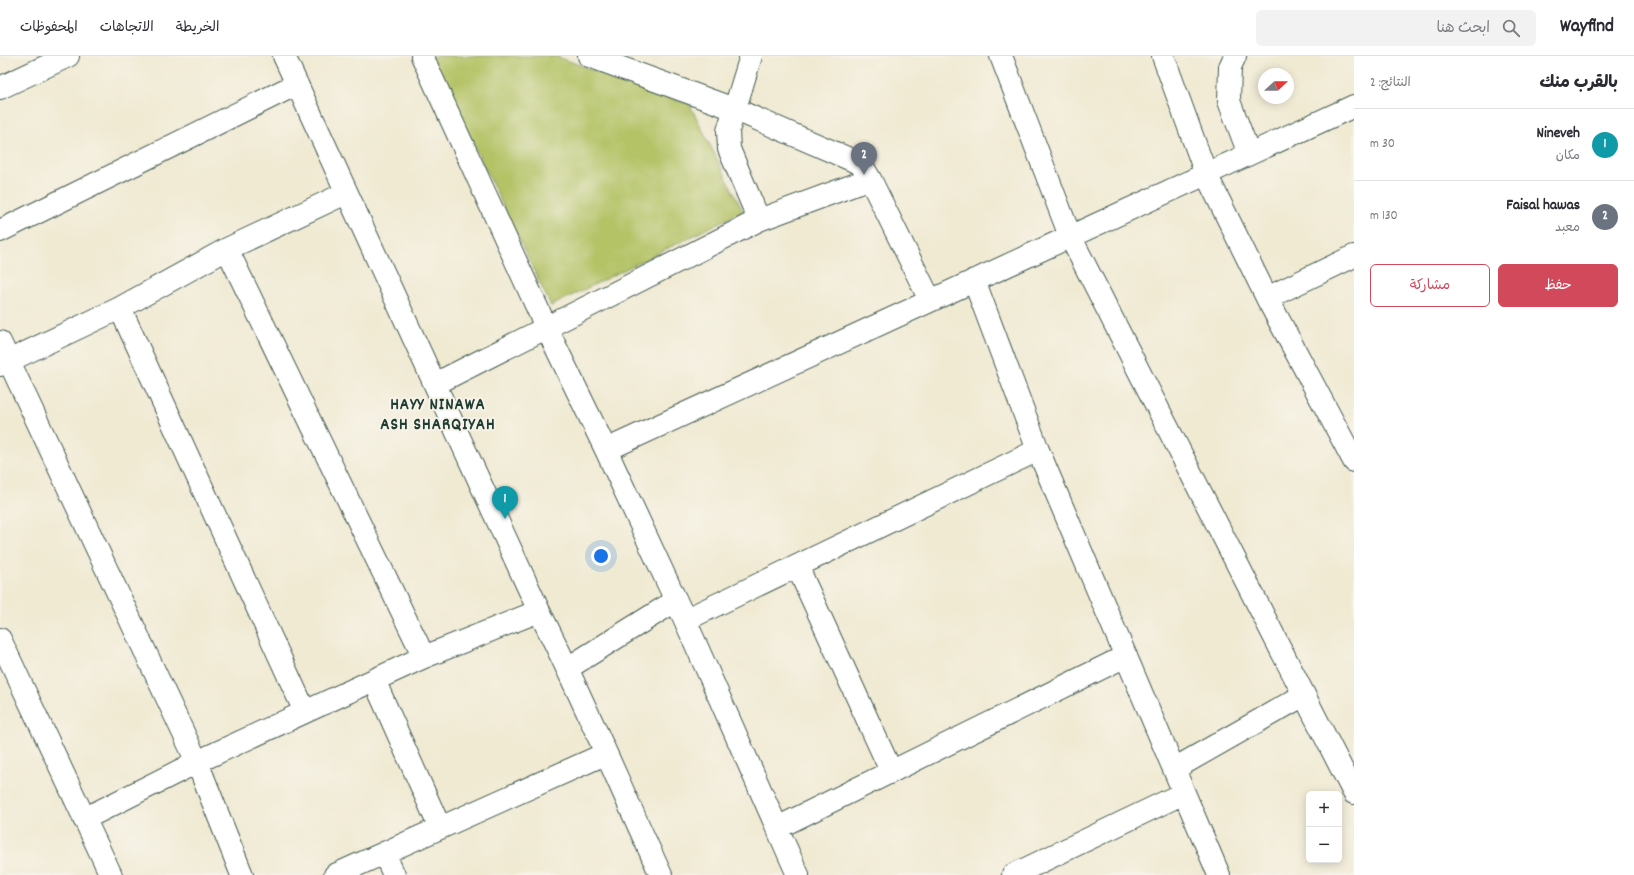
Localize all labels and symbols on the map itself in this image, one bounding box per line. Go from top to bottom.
north arrow [1258,68,1294,104]
pin: 2 [851,142,877,175]
district label: HAYY NINAWA ASH SHARQIYAH [380,394,496,438]
pin: 1 [492,486,518,519]
your location [591,546,611,566]

